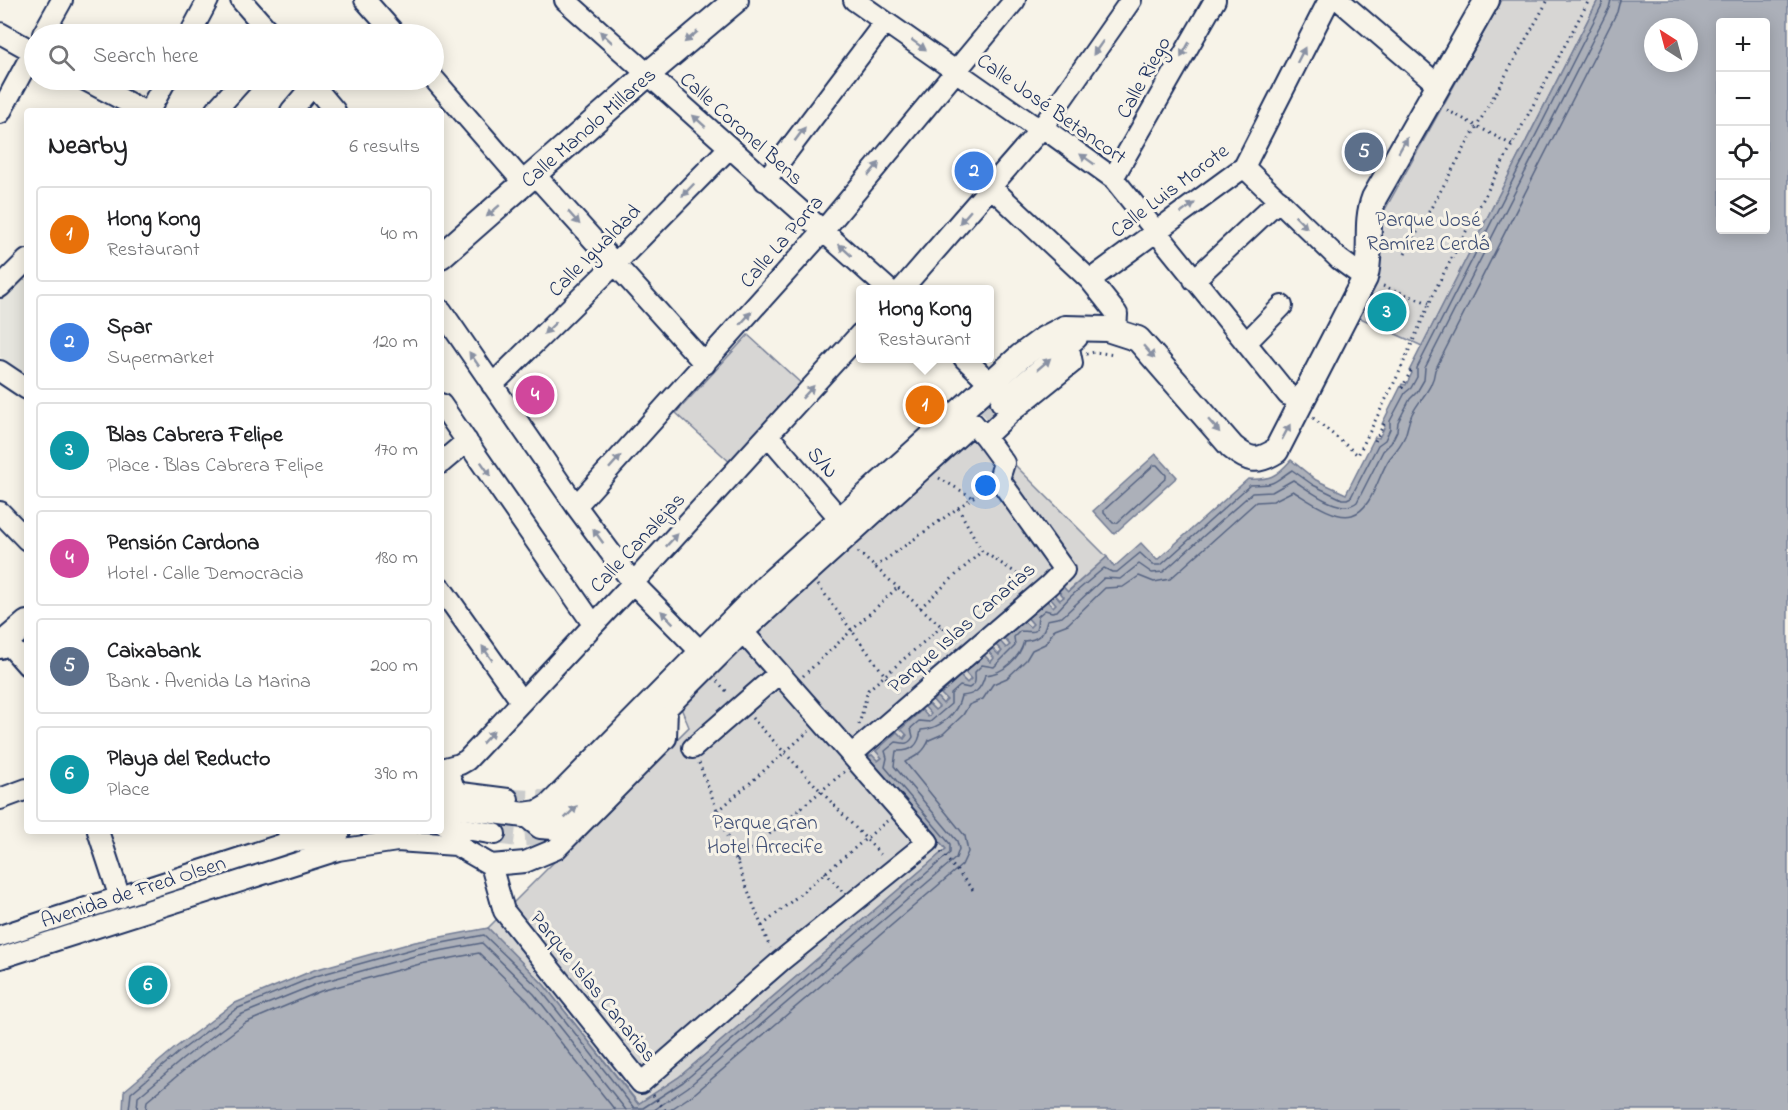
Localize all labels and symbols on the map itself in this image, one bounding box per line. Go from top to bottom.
north arrow [1644,18,1698,72]
one-way arrow [599,31,614,44]
one-way arrow [683,31,699,44]
street label: Calle Riego [1110,31,1181,125]
one-way arrow [911,39,927,50]
one-way arrow [1093,40,1104,56]
one-way arrow [1180,42,1190,59]
street label: Calle José Betancort [970,47,1132,173]
one-way arrow [1296,47,1306,64]
street label: Calle Manolo Millares [515,61,664,196]
street label: Calle Coronel Bens [672,66,809,193]
one-way arrow [692,115,707,128]
one-way arrow [794,126,807,142]
pin: 5 [1344,130,1384,174]
one-way arrow [1398,136,1408,153]
street label: Calle Luis Morote [1105,137,1236,246]
pin: 2 [954,148,994,194]
one-way arrow [1079,154,1095,165]
one-way arrow [867,162,880,177]
one-way arrow [681,182,695,197]
street label: Calle La Porra [733,189,832,296]
street label: Calle Igualdad [542,198,650,306]
one-way arrow [1179,202,1195,214]
one-way arrow [485,204,500,218]
park label: Parque José Ramírez Cerdá [1367,206,1490,260]
one-way arrow [567,210,580,225]
one-way arrow [958,210,971,225]
one-way arrow [1294,215,1309,229]
one-way arrow [838,244,853,257]
pin: 3 [1368,290,1406,334]
one-way arrow [739,310,753,325]
one-way arrow [544,320,558,334]
one-way arrow [1142,344,1155,359]
one-way arrow [468,351,480,367]
one-way arrow [1036,358,1051,371]
pin: 4 [516,372,554,418]
pin: 1 [906,382,944,428]
one-way arrow [800,385,814,399]
one-way arrow [1207,418,1220,433]
one-way arrow [1281,423,1291,440]
street label: S/N [799,441,844,486]
one-way arrow [608,455,622,470]
one-way arrow [480,461,491,477]
your location [971,471,1000,500]
street label: Calle Canalejas [584,486,693,601]
one-way arrow [592,528,604,544]
one-way arrow [665,533,679,547]
street label: Parque Islas Canarias [882,556,1043,701]
one-way arrow [661,611,675,625]
one-way arrow [481,645,493,661]
one-way arrow [481,730,494,745]
one-way arrow [563,805,577,819]
park label: Parque Gran Hotel Arrecife [707,809,824,863]
street label: Avenida de Fred Olsen [37,849,230,937]
street label: Parque Islas Canarias [522,905,663,1070]
pin: 6 [128,962,168,1008]

